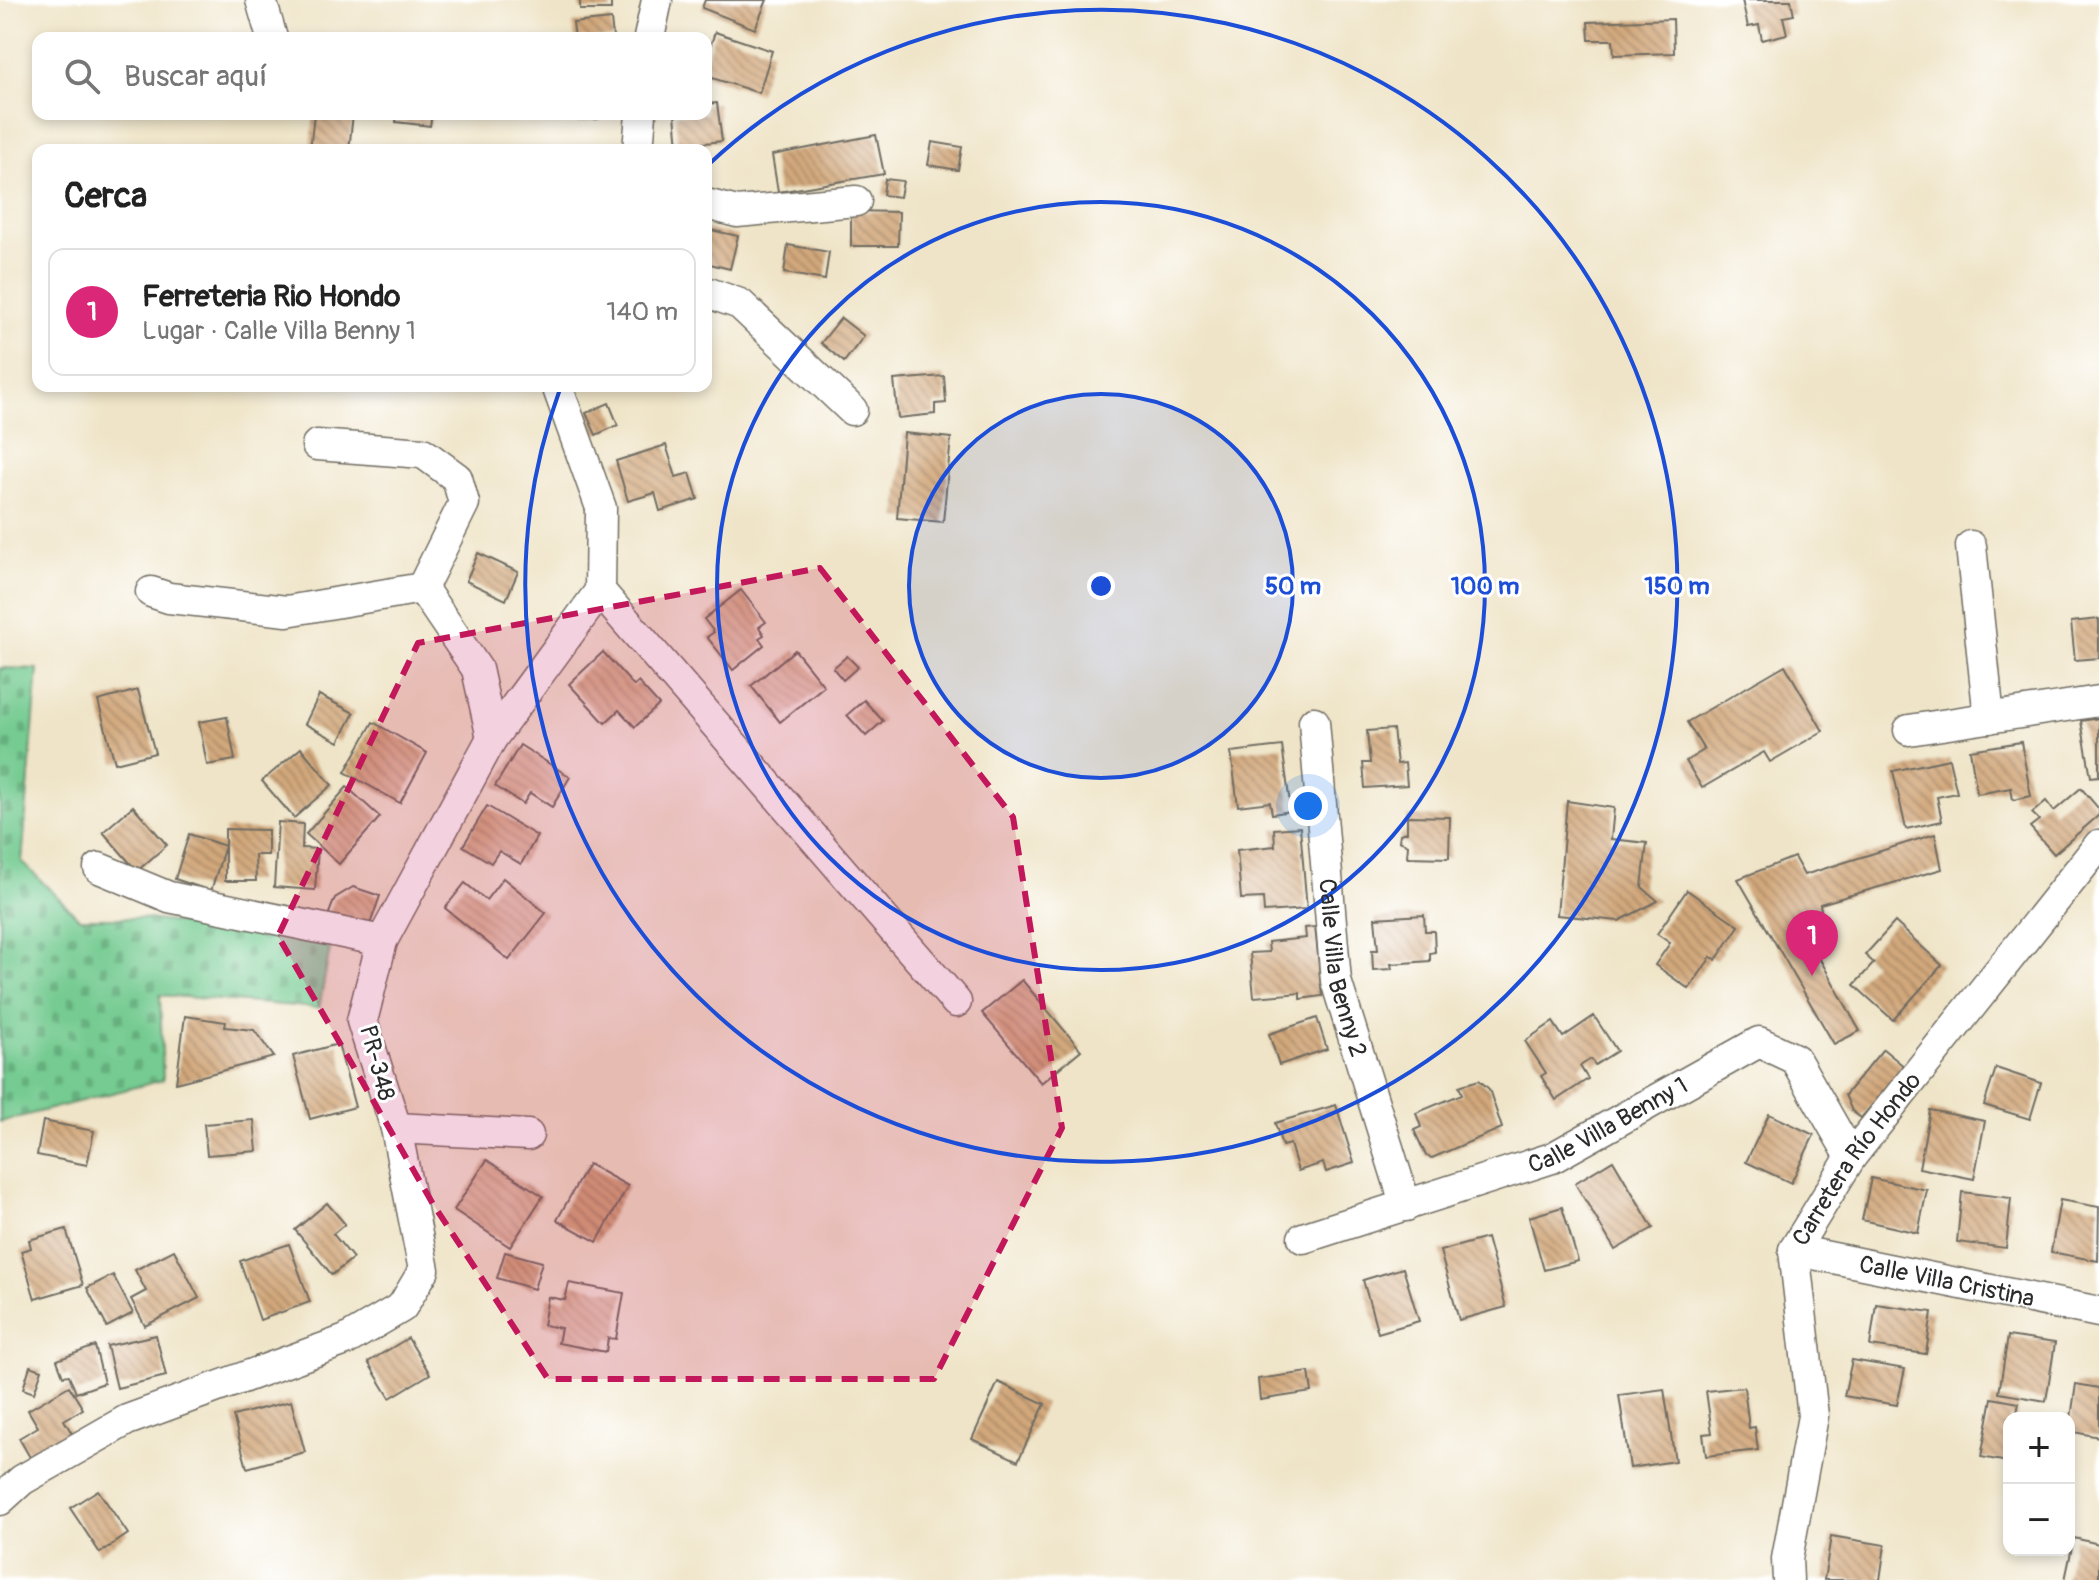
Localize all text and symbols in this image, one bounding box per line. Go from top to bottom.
search box [32,32,712,120]
icon: search [60,54,104,98]
text: Buscar aquí [124,58,267,95]
text: Cerca [64,175,147,218]
text: Ferreteria Rio Hondo [142,278,400,315]
text: 1 [87,296,97,328]
text: 140 m [606,296,678,328]
text: Lugar · Calle Villa Benny 1 [142,315,416,347]
centre of rings [1087,572,1115,600]
text: 50 m [1265,572,1321,601]
text: 100 m [1451,572,1519,601]
text: 150 m [1644,572,1710,601]
your location [1288,786,1328,826]
street label: Calle Villa Benny 2 [1313,877,1373,1061]
pin: 1 [1786,910,1838,976]
street label: PR-348 [353,1022,401,1104]
street label: Carretera Río Hondo [1786,1066,1927,1251]
street label: Calle Villa Benny 1 [1524,1070,1693,1179]
street label: Calle Villa Cristina [1857,1249,2037,1313]
map controls [2003,1412,2075,1556]
button: + [2003,1412,2075,1484]
button: − [2003,1484,2075,1556]

